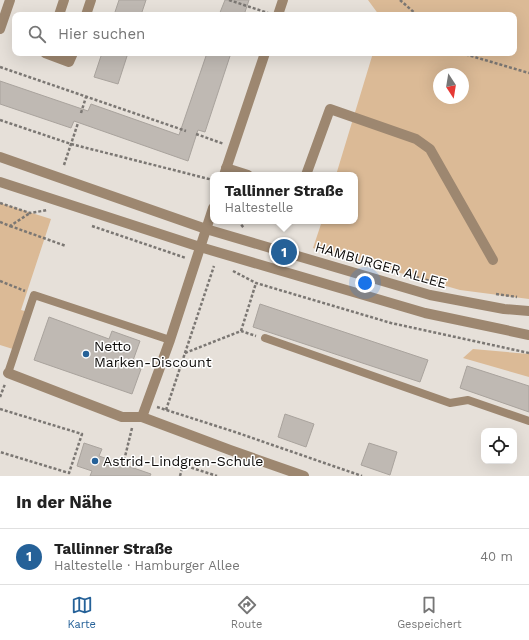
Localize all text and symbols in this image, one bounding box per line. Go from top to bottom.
search box [12,12,517,56]
icon: search [26,23,48,45]
text: Hier suchen [58,25,145,43]
north arrow [433,68,469,104]
popup [210,172,358,224]
text: Tallinner Straße [225,182,343,200]
text: Haltestelle [225,200,293,215]
pin: 1 [271,237,297,267]
street label: HAMBURGER ALLEE [313,239,449,291]
your location [355,273,375,293]
place label: Netto Marken-Discount [94,338,212,370]
marker: Netto Marken-Discount [81,349,91,359]
map controls [481,428,517,464]
button: locate [481,428,517,464]
place label: Astrid-Lindgren-Schule [103,453,263,469]
marker: Astrid-Lindgren-Schule [90,456,100,466]
text: In der Nähe [16,492,112,512]
text: Tallinner Straße [54,540,173,558]
text: 1 [26,549,32,564]
text: 40 m [480,549,513,564]
text: Haltestelle · Hamburger Allee [54,558,240,573]
tab: Karte [67,594,96,631]
tab: Route [231,594,262,631]
tab: Gespeichert [397,594,462,631]

